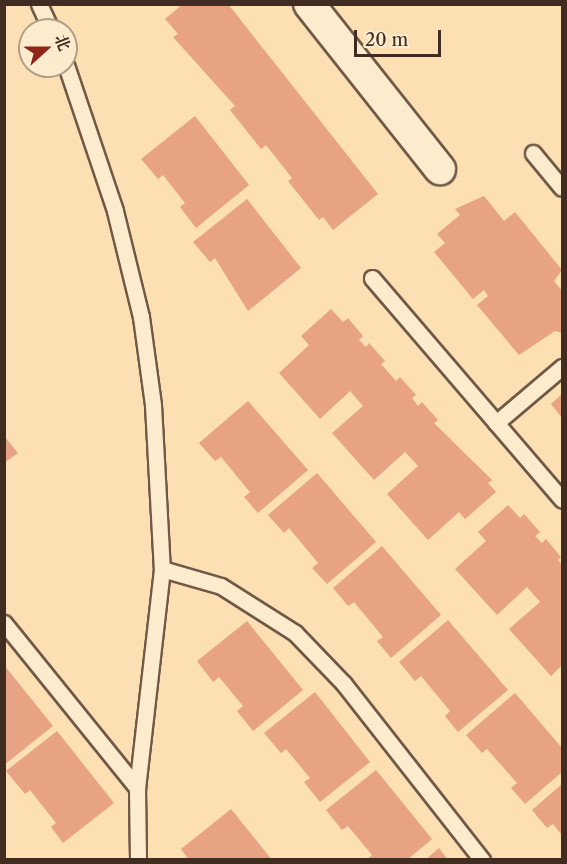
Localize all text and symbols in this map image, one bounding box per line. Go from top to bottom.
north arrow [18,18,78,78]
scale bar [357,18,444,56]
text: 20 m [365,29,408,51]
text: 北 [51,31,75,53]

